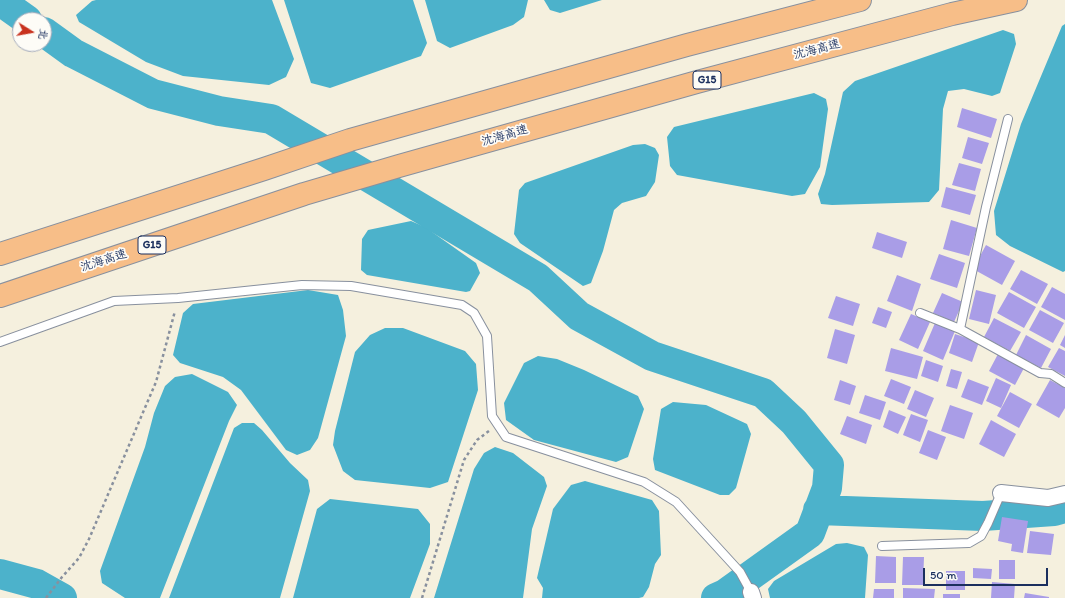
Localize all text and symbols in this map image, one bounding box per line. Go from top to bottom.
north arrow [12,12,52,52]
text: 北 [36,28,51,41]
street label: 沈海高速 [792,37,842,63]
road number: G15 [693,71,721,89]
street label: 沈海高速 [480,122,530,150]
road number: G15 [138,236,166,254]
street label: 沈海高速 [79,247,129,275]
scale bar [925,560,1050,586]
text: 50 m [930,568,956,582]

